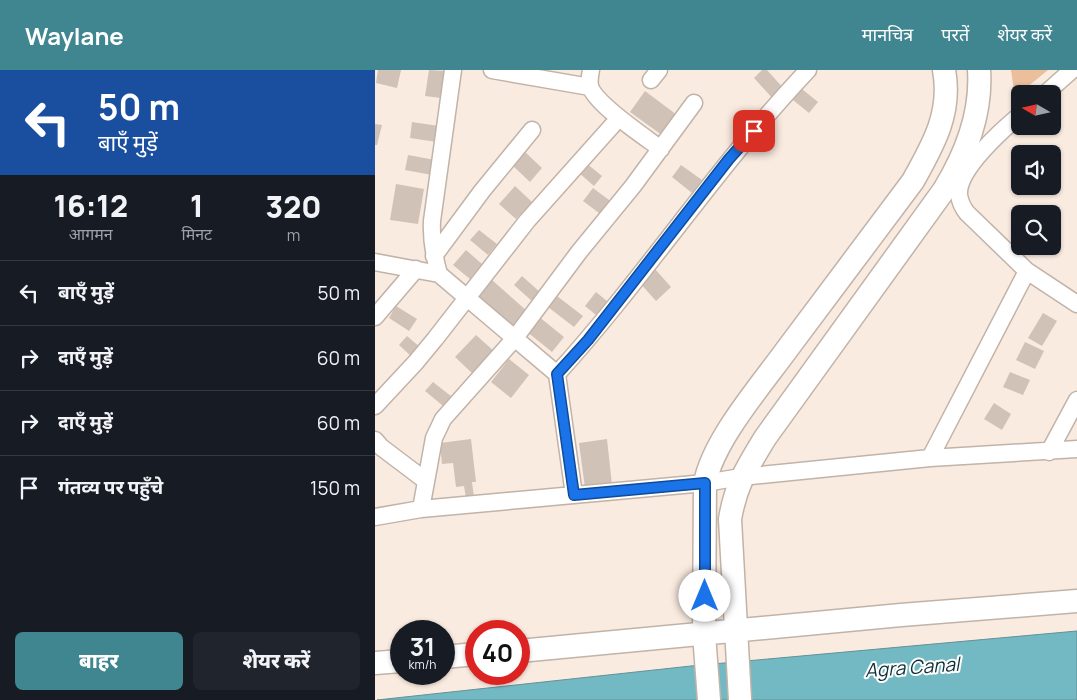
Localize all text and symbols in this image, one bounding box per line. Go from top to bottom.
text: Waylane [25,19,124,52]
text: मानचित्र [862,22,913,46]
text: परतें [941,22,969,46]
text: शेयर करें [997,22,1052,46]
text: 50 m [98,83,180,131]
north arrow [1011,85,1061,135]
map controls [1011,85,1061,255]
icon: left [15,90,80,155]
pin [733,110,775,152]
icon: arrive [740,117,768,145]
text: बाएँ मुड़ें [98,128,158,158]
button: sound [1011,145,1061,195]
text: 16:12 [53,185,128,226]
text: 1 [190,185,204,226]
text: 320 [266,186,322,227]
button: search [1011,205,1061,255]
text: आगमन [69,223,113,245]
text: मिनट [181,223,212,245]
text: m [287,224,300,246]
icon: left [15,279,43,307]
text: बाएँ मुड़ें [58,279,114,305]
text: 50 m [318,280,360,306]
icon: right [15,344,43,372]
text: दाएँ मुड़ें [58,344,113,370]
text: 60 m [317,345,360,371]
icon: right [15,409,43,437]
text: दाएँ मुड़ें [58,409,113,435]
text: 60 m [317,410,360,436]
icon: arrive [15,474,43,502]
text: गंतव्य पर पहुँचे [58,474,163,500]
text: 150 m [310,475,360,501]
position arrow [678,569,730,621]
speed limit sign: 40 [465,620,530,685]
text: 31 [410,629,435,664]
button: बाहर [15,632,183,690]
button: शेयर करें [193,632,360,690]
water label: Agra Canal [864,651,963,683]
text: km/h [409,656,436,673]

